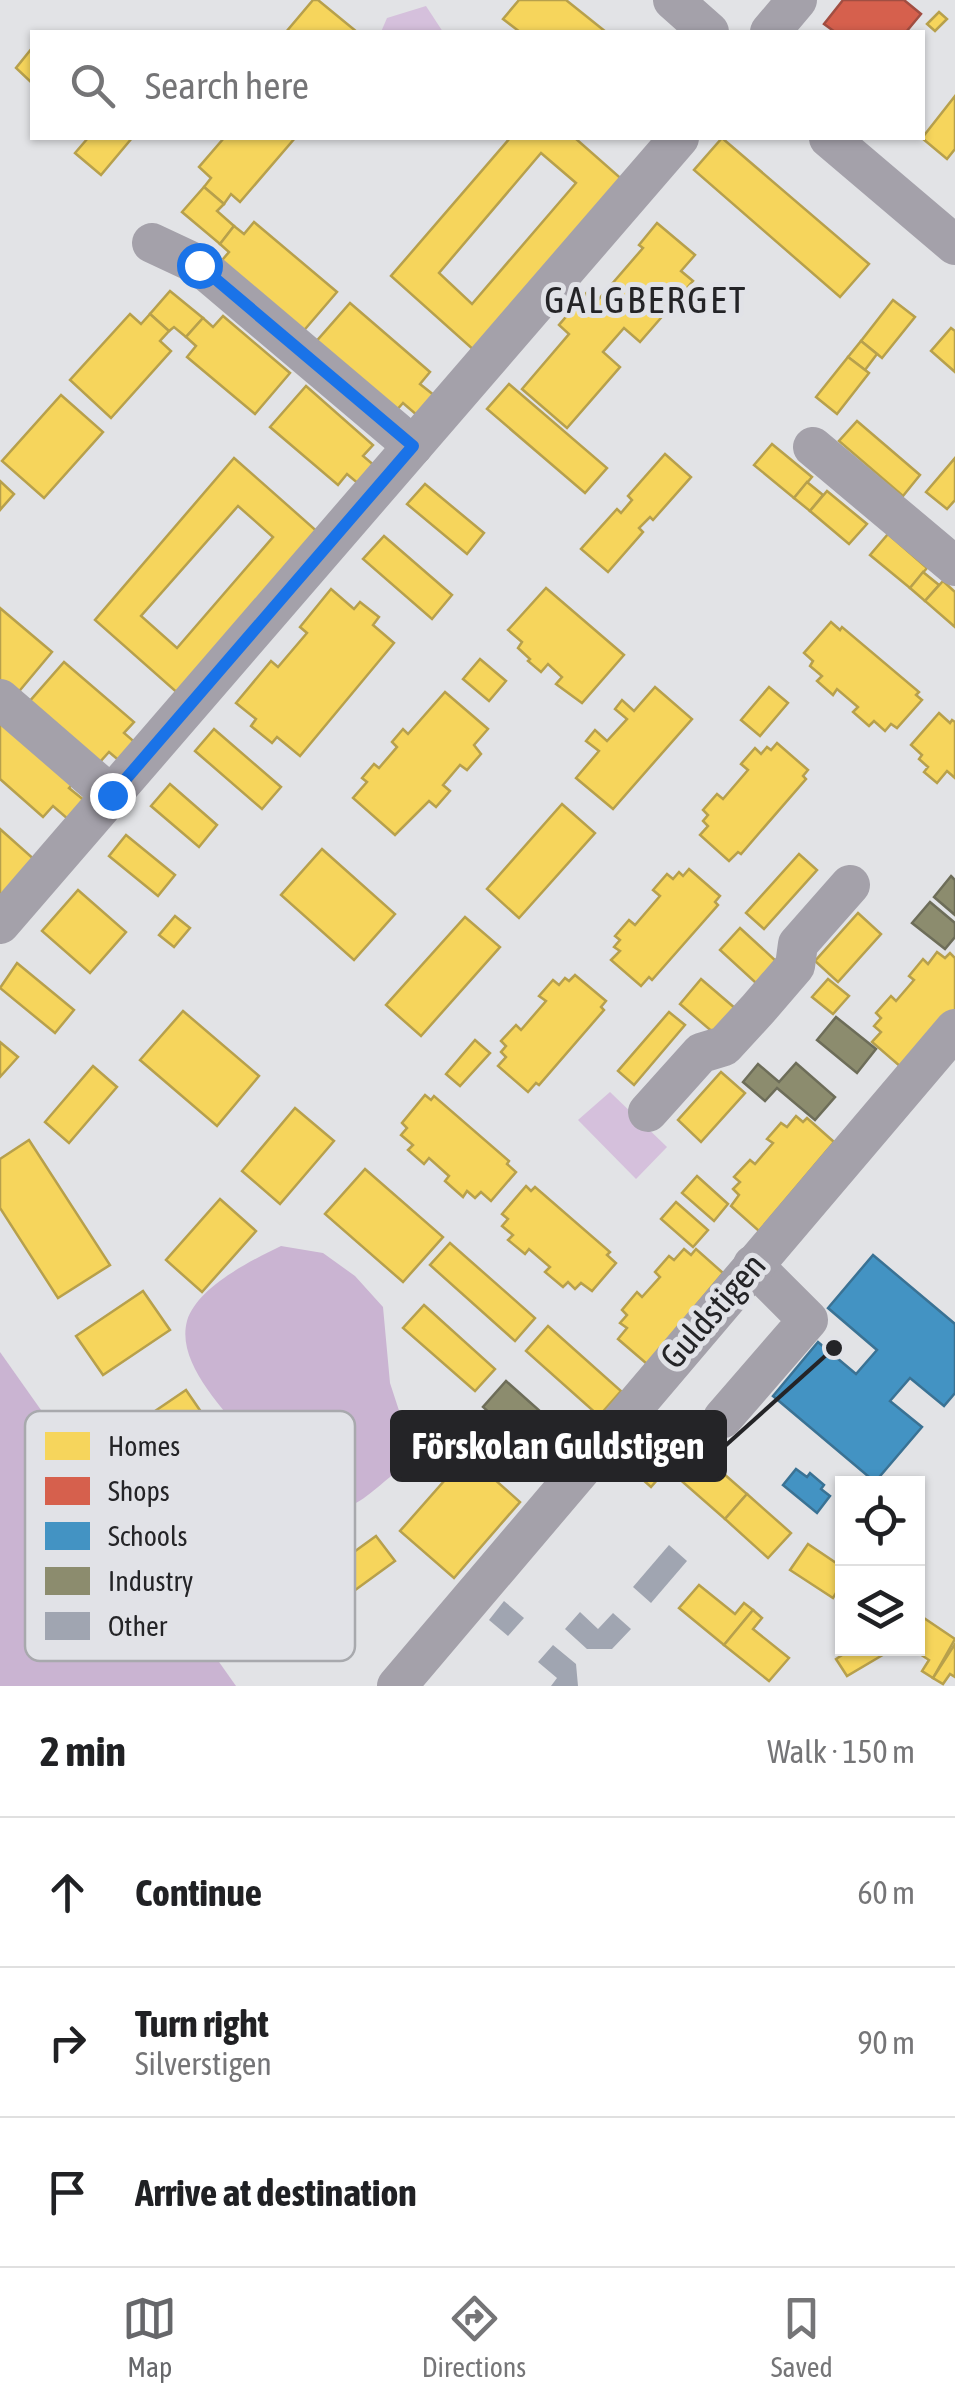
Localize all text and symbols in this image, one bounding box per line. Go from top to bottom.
search box [30,30,925,140]
icon: search [65,58,120,113]
text: Search here [145,64,309,107]
route start [177,243,223,289]
district label: GALGBERGET [544,278,748,321]
route end [90,773,136,819]
street label: Guldstigen [652,1245,773,1376]
legend [25,1411,355,1661]
callout: Förskolan Guldstigen [392,1412,725,1480]
text: Förskolan Guldstigen [412,1424,704,1467]
text: Homes [108,1430,180,1462]
text: Shops [108,1475,170,1507]
map controls [835,1476,925,1656]
button: locate [835,1476,925,1566]
text: Schools [108,1520,187,1552]
text: Industry [108,1565,193,1597]
button: layers [835,1566,925,1656]
text: Other [108,1610,168,1642]
text: 2 min [40,1727,126,1775]
text: Walk · 150 m [767,1733,915,1770]
icon: ahead [40,1865,95,1920]
text: Continue [135,1871,262,1914]
text: 60 m [857,1874,915,1911]
text: Turn right [135,2002,269,2045]
icon: right [40,2015,95,2070]
text: 90 m [857,2024,915,2061]
text: Silverstigen [135,2045,272,2082]
icon: arrive [40,2165,95,2220]
text: Arrive at destination [135,2171,417,2214]
tab: Map [122,2291,177,2383]
tab: Directions [422,2291,526,2383]
tab: Saved [771,2291,833,2383]

